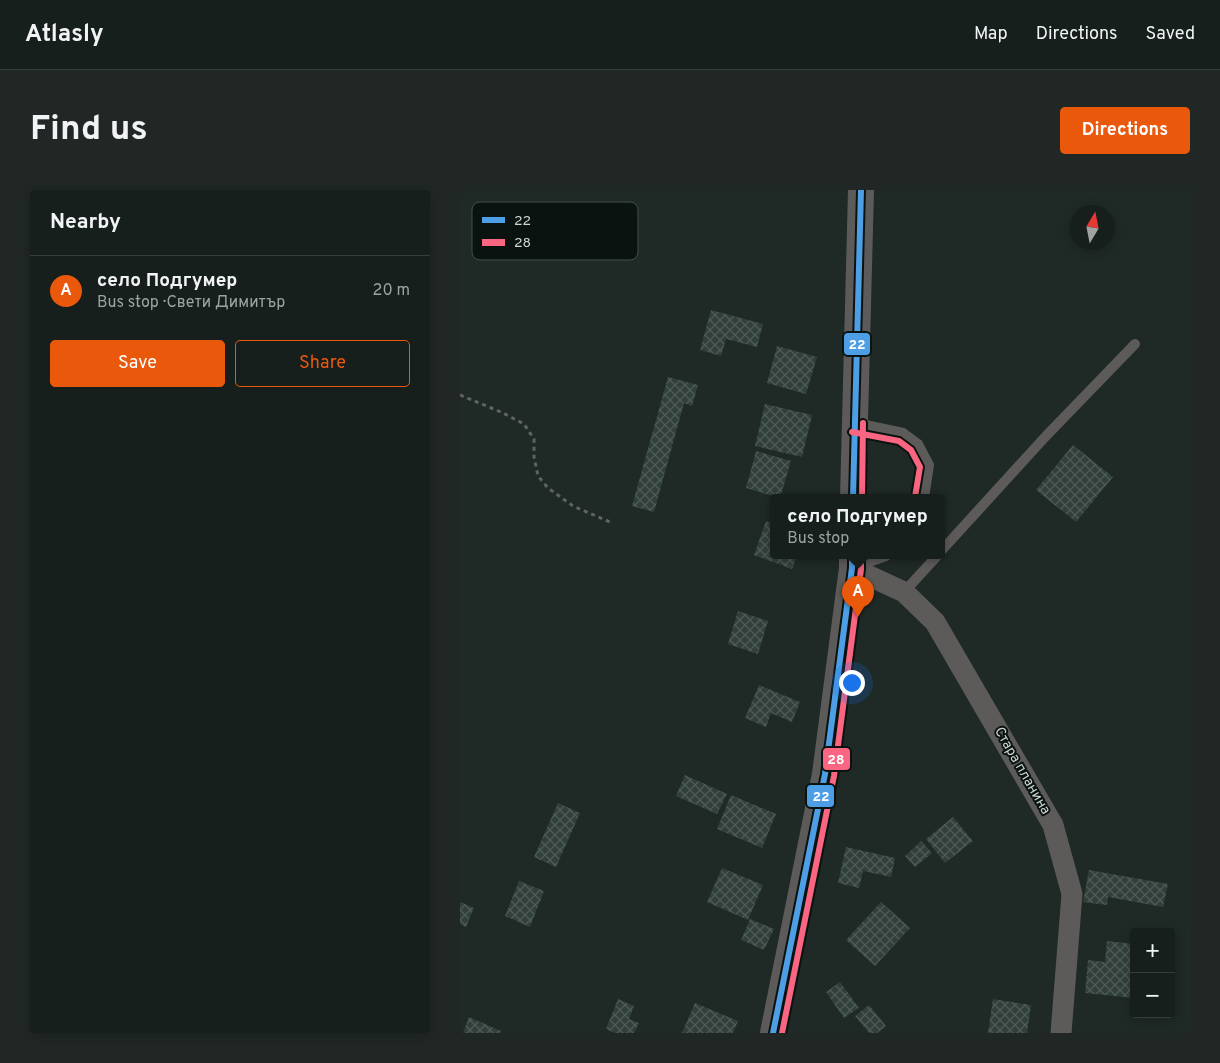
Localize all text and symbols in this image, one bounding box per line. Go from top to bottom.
text: Atlasly [25,20,104,50]
text: Map [974,23,1008,46]
text: Directions [1036,23,1118,46]
text: Saved [1146,23,1195,46]
button: Directions [1060,107,1190,154]
text: Find us [30,108,148,152]
legend [472,202,638,260]
north arrow [1070,205,1115,250]
text: Nearby [50,209,121,236]
text: 22 [514,213,531,230]
text: 28 [514,235,531,252]
text: село Подгумер [97,269,237,293]
text: A [60,281,72,301]
text: 20 m [373,281,410,301]
text: Bus stop · Свети Димитър [97,293,285,313]
line badge: 22 [843,332,871,356]
text: 22 [848,337,866,354]
button: Save [50,340,225,387]
button: Share [235,340,410,387]
popup [770,494,945,559]
text: село Подгумер [787,505,928,529]
text: Bus stop [787,529,849,549]
pin: A [842,576,874,617]
your location [839,670,865,696]
street label: Стара планина [990,724,1054,818]
line badge: 28 [822,747,851,771]
text: 28 [827,752,845,769]
line badge: 22 [806,784,835,808]
text: 22 [812,789,830,806]
map controls [1130,928,1175,1018]
button: + [1130,928,1175,973]
button: − [1130,973,1175,1018]

